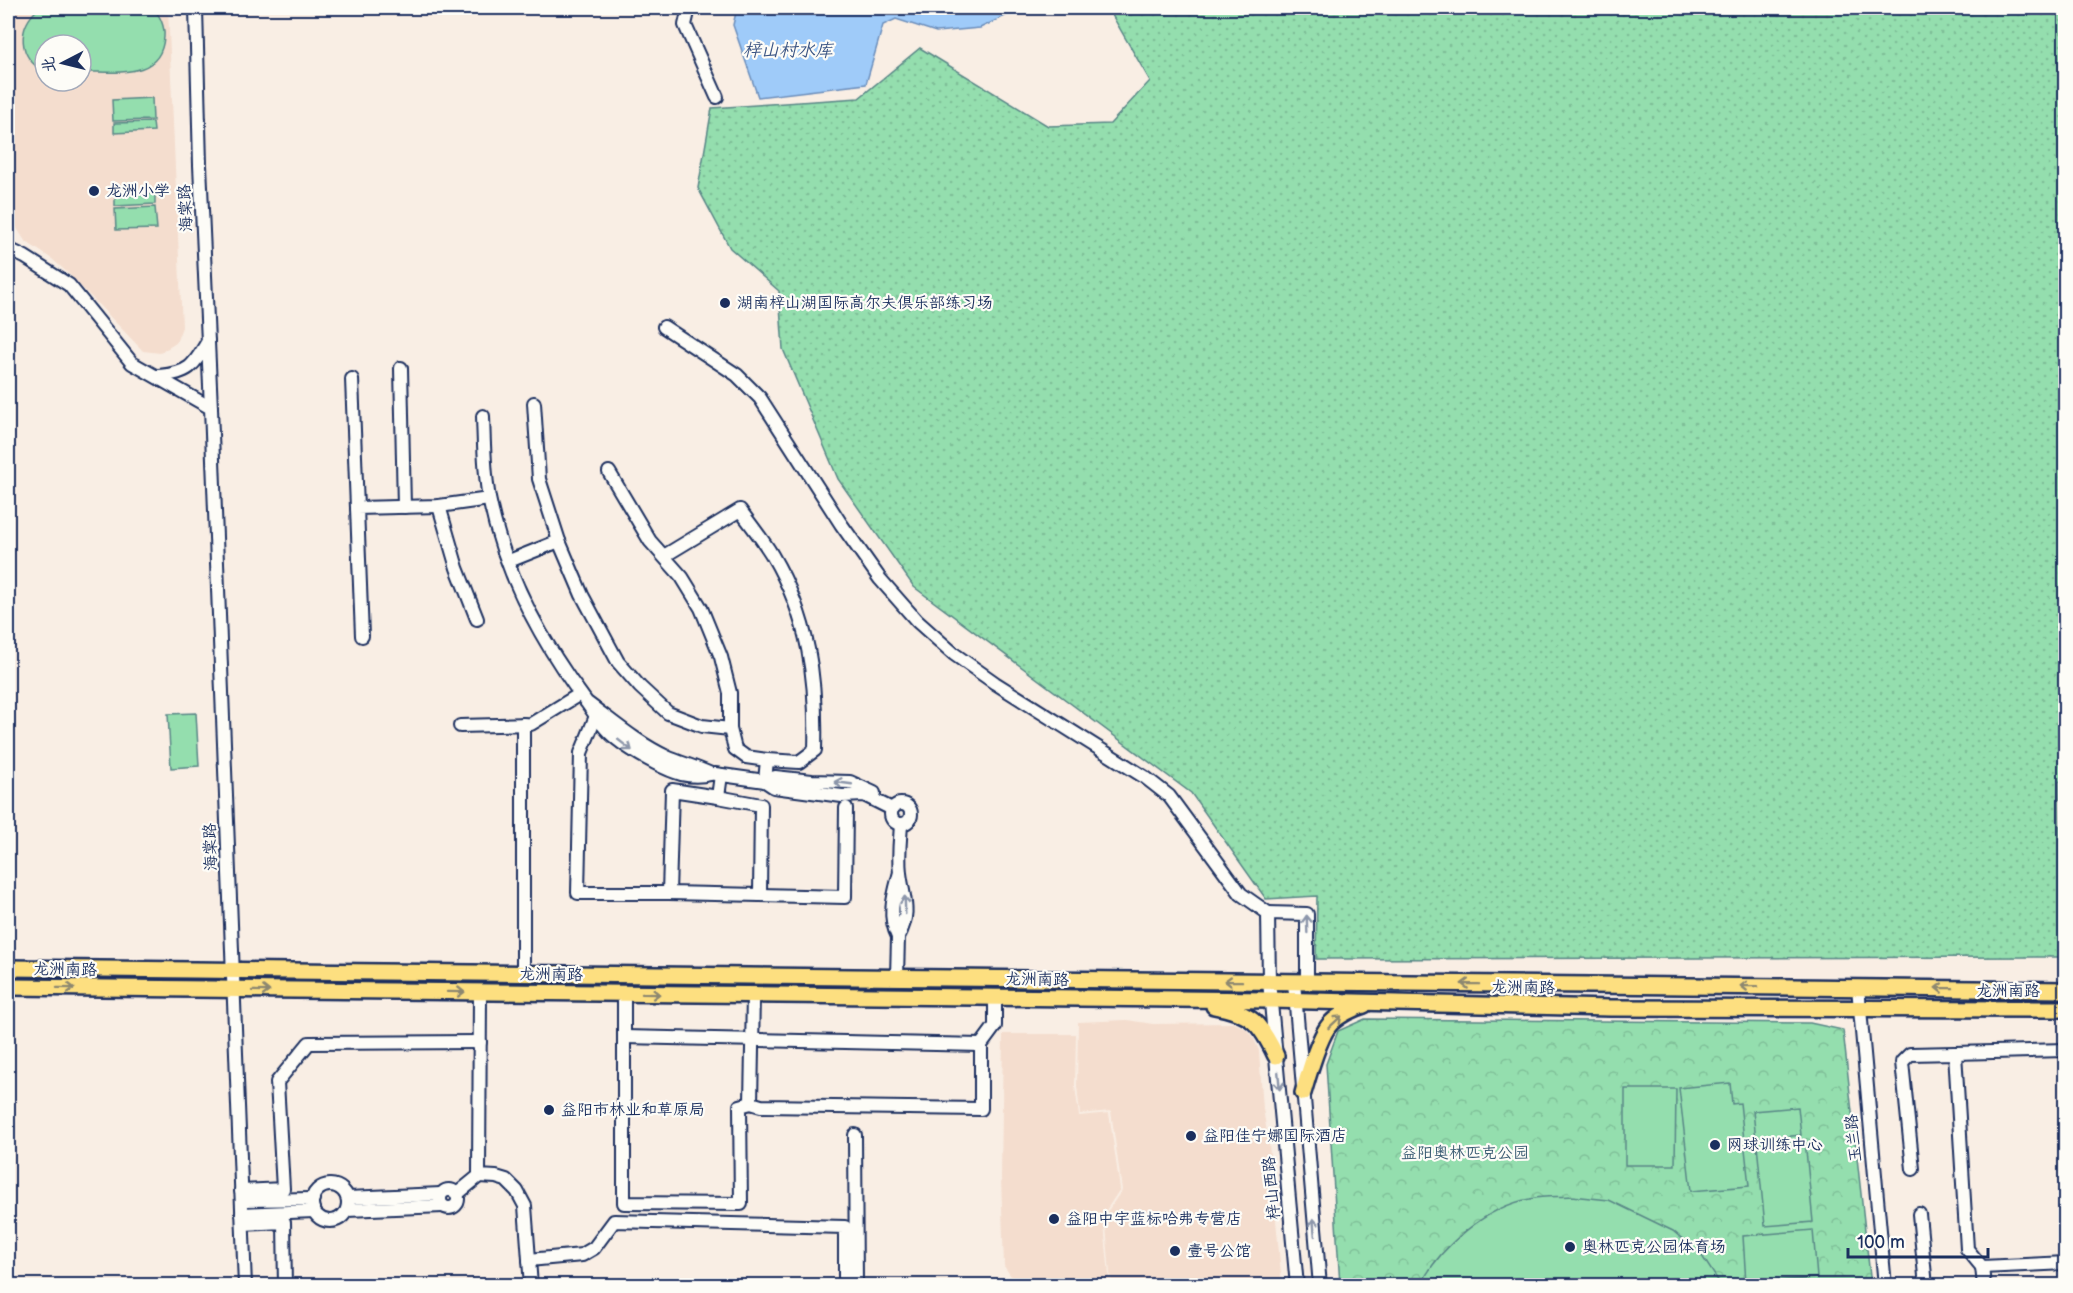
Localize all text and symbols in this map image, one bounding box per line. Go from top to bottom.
north arrow [33,33,93,93]
water label: 梓山村水库 [743,40,835,61]
text: 北 [39,56,60,74]
place label: 龙洲小学 [106,182,170,201]
marker: 龙洲小学 [87,184,101,198]
street label: 海棠路 [175,184,197,232]
place label: 湖南梓山湖国际高尔夫俱乐部练习场 [737,294,993,313]
marker: 湖南梓山湖国际高尔夫俱乐部练习场 [718,296,732,310]
one-way arrow [617,738,633,751]
one-way arrow [834,777,854,788]
street label: 海棠路 [201,823,221,871]
one-way arrow [899,896,911,916]
one-way arrow [1301,915,1312,934]
street label: 龙洲南路 [33,960,97,980]
street label: 龙洲南路 [519,965,583,985]
street label: 龙洲南路 [1005,970,1069,990]
one-way arrow [1224,975,1244,986]
one-way arrow [1461,978,1481,989]
street label: 龙洲南路 [1491,978,1555,998]
one-way arrow [1740,980,1760,992]
one-way arrow [55,982,75,994]
one-way arrow [1935,982,1955,994]
street label: 龙洲南路 [1976,982,2040,1001]
one-way arrow [250,985,270,996]
one-way arrow [445,987,465,998]
one-way arrow [640,988,660,1000]
one-way arrow [1328,1015,1343,1029]
one-way arrow [1274,1071,1285,1090]
place label: 益阳市林业和草原局 [561,1101,705,1120]
marker: 益阳市林业和草原局 [542,1103,556,1117]
street label: 玉兰路 [1842,1113,1866,1163]
place label: 益阳佳宁娜国际酒店 [1203,1127,1347,1146]
marker: 益阳佳宁娜国际酒店 [1184,1129,1198,1143]
place label: 网球训练中心 [1727,1136,1823,1155]
marker: 网球训练中心 [1708,1138,1722,1152]
park label: 益阳奥林匹克公园 [1401,1144,1529,1163]
street label: 梓山西路 [1260,1155,1284,1221]
place label: 益阳中宇蓝标哈弗专营店 [1066,1210,1242,1229]
marker: 益阳中宇蓝标哈弗专营店 [1047,1212,1061,1226]
one-way arrow [1309,1218,1320,1238]
scale bar [1848,1221,1988,1259]
text: 100 m [1857,1232,1905,1253]
place label: 奥林匹克公园体育场 [1582,1238,1726,1257]
marker: 奥林匹克公园体育场 [1563,1240,1577,1254]
place label: 壹号公馆 [1187,1242,1251,1261]
marker: 壹号公馆 [1168,1244,1182,1258]

